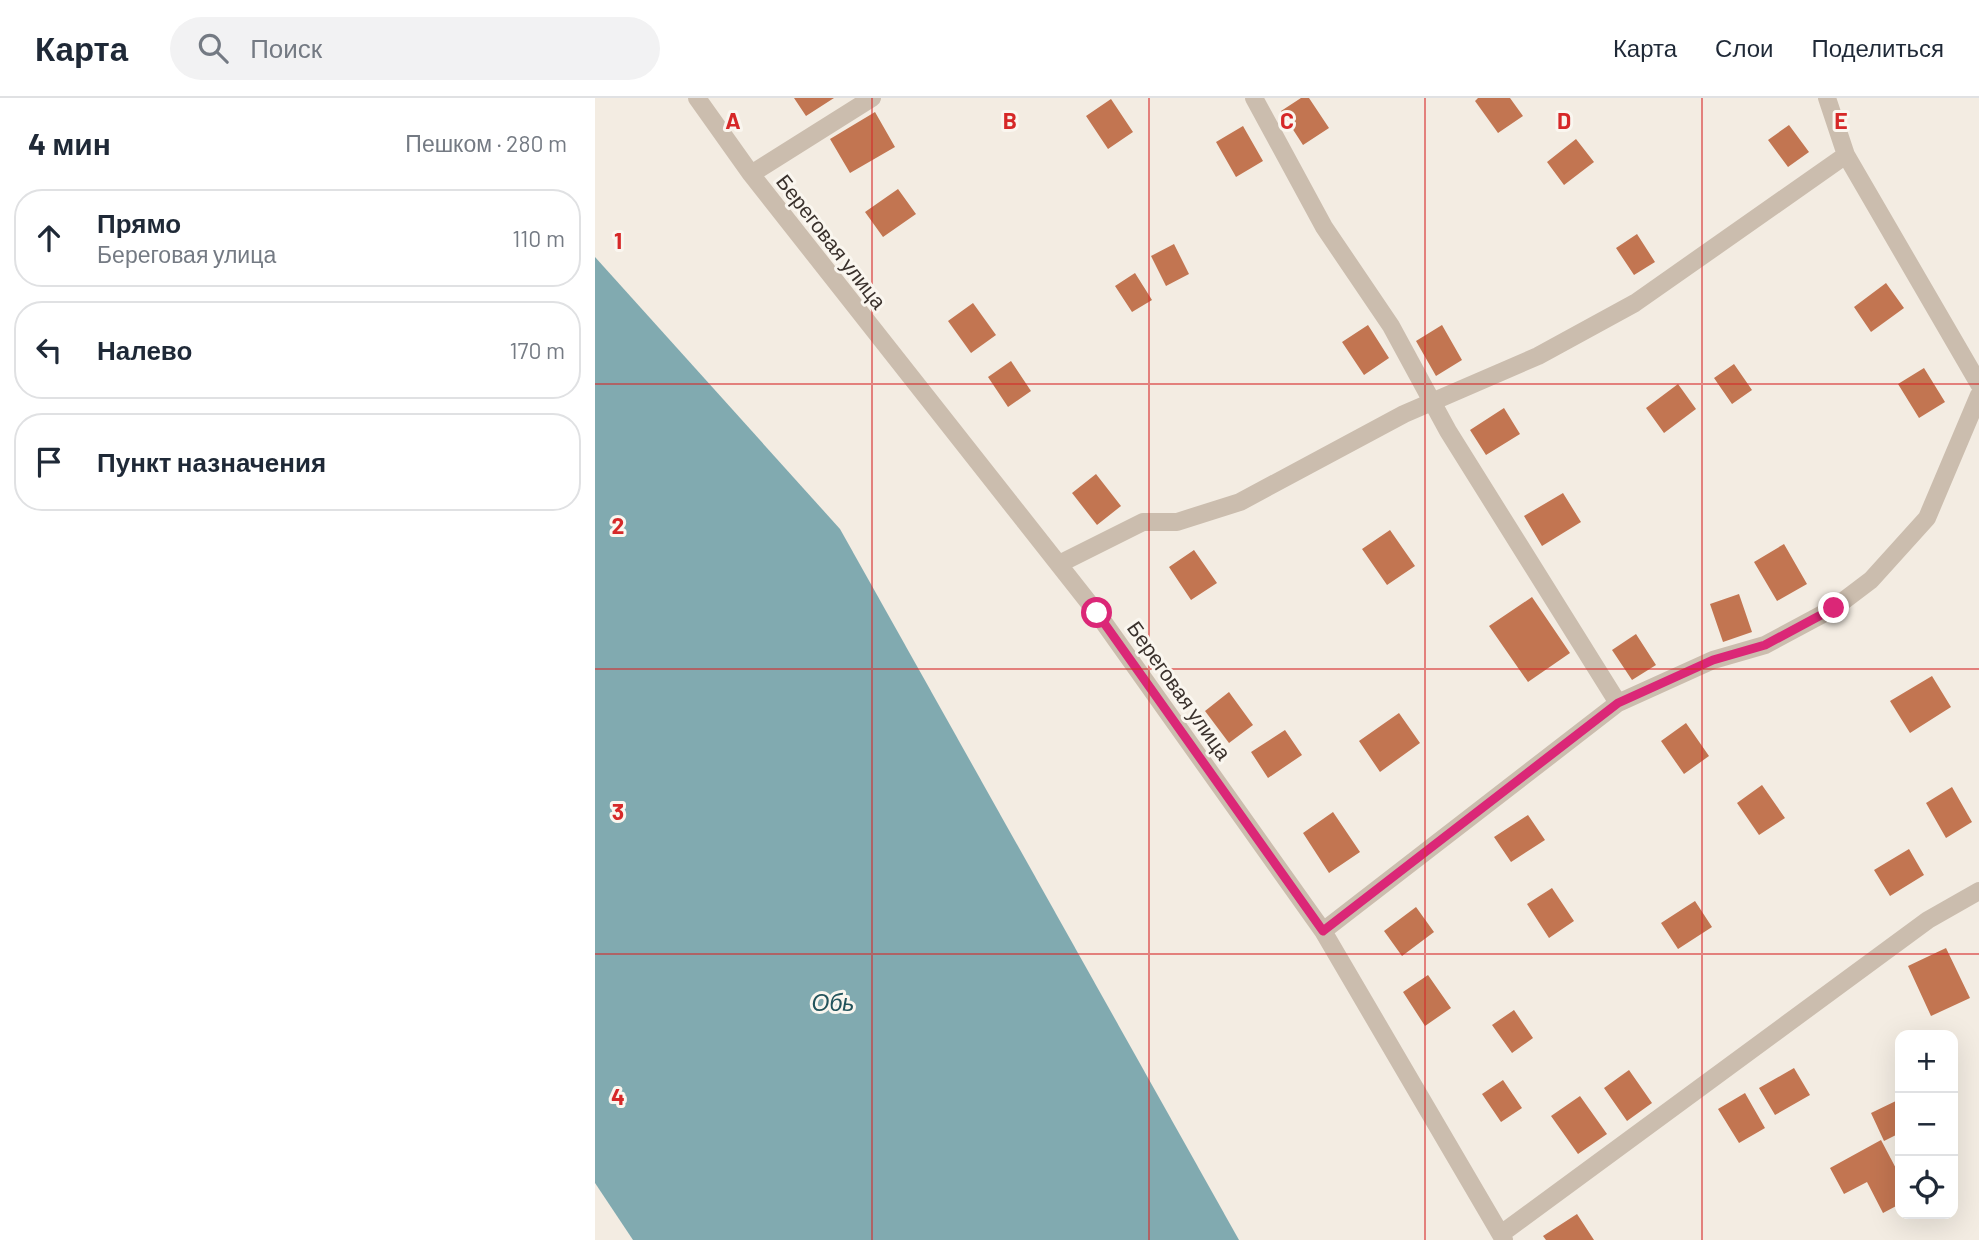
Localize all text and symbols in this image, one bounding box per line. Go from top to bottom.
search box [170,17,660,80]
text: Карта [35,28,128,68]
icon: search [194,29,232,67]
text: Поиск [250,32,322,63]
text: Карта [1613,33,1677,62]
text: Слои [1715,33,1773,62]
text: Поделиться [1811,33,1944,62]
text: A [725,106,741,134]
text: B [1003,106,1017,134]
text: C [1280,106,1294,134]
text: D [1557,106,1571,134]
text: E [1834,106,1848,134]
text: 4 мин [28,125,111,161]
text: Пешком · 280 m [405,129,567,157]
street label: Береговая улица [772,169,892,313]
text: Прямо [97,207,181,238]
icon: ahead [30,219,68,257]
text: 110 m [512,224,565,252]
text: 1 [614,226,622,254]
text: Береговая улица [97,240,276,268]
icon: left [30,331,68,369]
text: Налево [97,334,192,365]
text: 170 m [509,336,565,364]
icon: arrive [30,443,68,481]
text: Пункт назначения [97,446,326,477]
text: 2 [612,511,624,539]
route end [1818,592,1849,623]
route start [1081,597,1112,628]
street label: Береговая улица [1123,616,1237,764]
text: 3 [612,797,624,825]
water label: Обь [812,988,854,1016]
map controls [1895,1030,1958,1219]
button: + [1895,1030,1958,1093]
text: 4 [611,1082,625,1110]
button: − [1895,1093,1958,1156]
button: locate [1895,1156,1958,1219]

